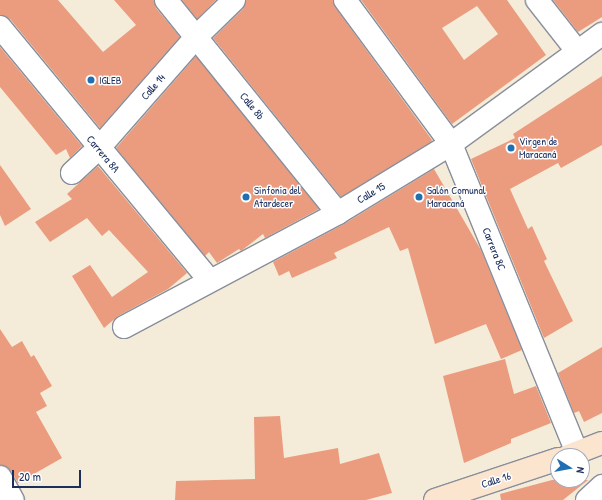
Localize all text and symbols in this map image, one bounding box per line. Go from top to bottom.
street label: Calle 14 [138,71,168,103]
place label: IGLEB [99,73,121,87]
marker: IGLEB [86,75,96,85]
street label: Calle 8b [237,90,267,122]
street label: Carrera 8A [84,133,122,175]
place label: Virgen de Maracaná [519,135,557,161]
marker: Virgen de Maracaná [506,143,516,153]
street label: Calle 15 [354,179,388,207]
place label: Sinfonia del Atardecer [254,184,301,210]
place label: Salón Comunal Maracaná [427,184,486,210]
marker: Sinfonia del Atardecer [241,192,251,202]
marker: Salón Comunal Maracaná [414,192,424,202]
street label: Carrera 8C [479,226,509,272]
north arrow [550,448,590,488]
scale bar [14,462,83,488]
text: N [573,466,588,474]
text: 20 m [19,468,41,485]
street label: Calle 16 [480,469,512,491]

